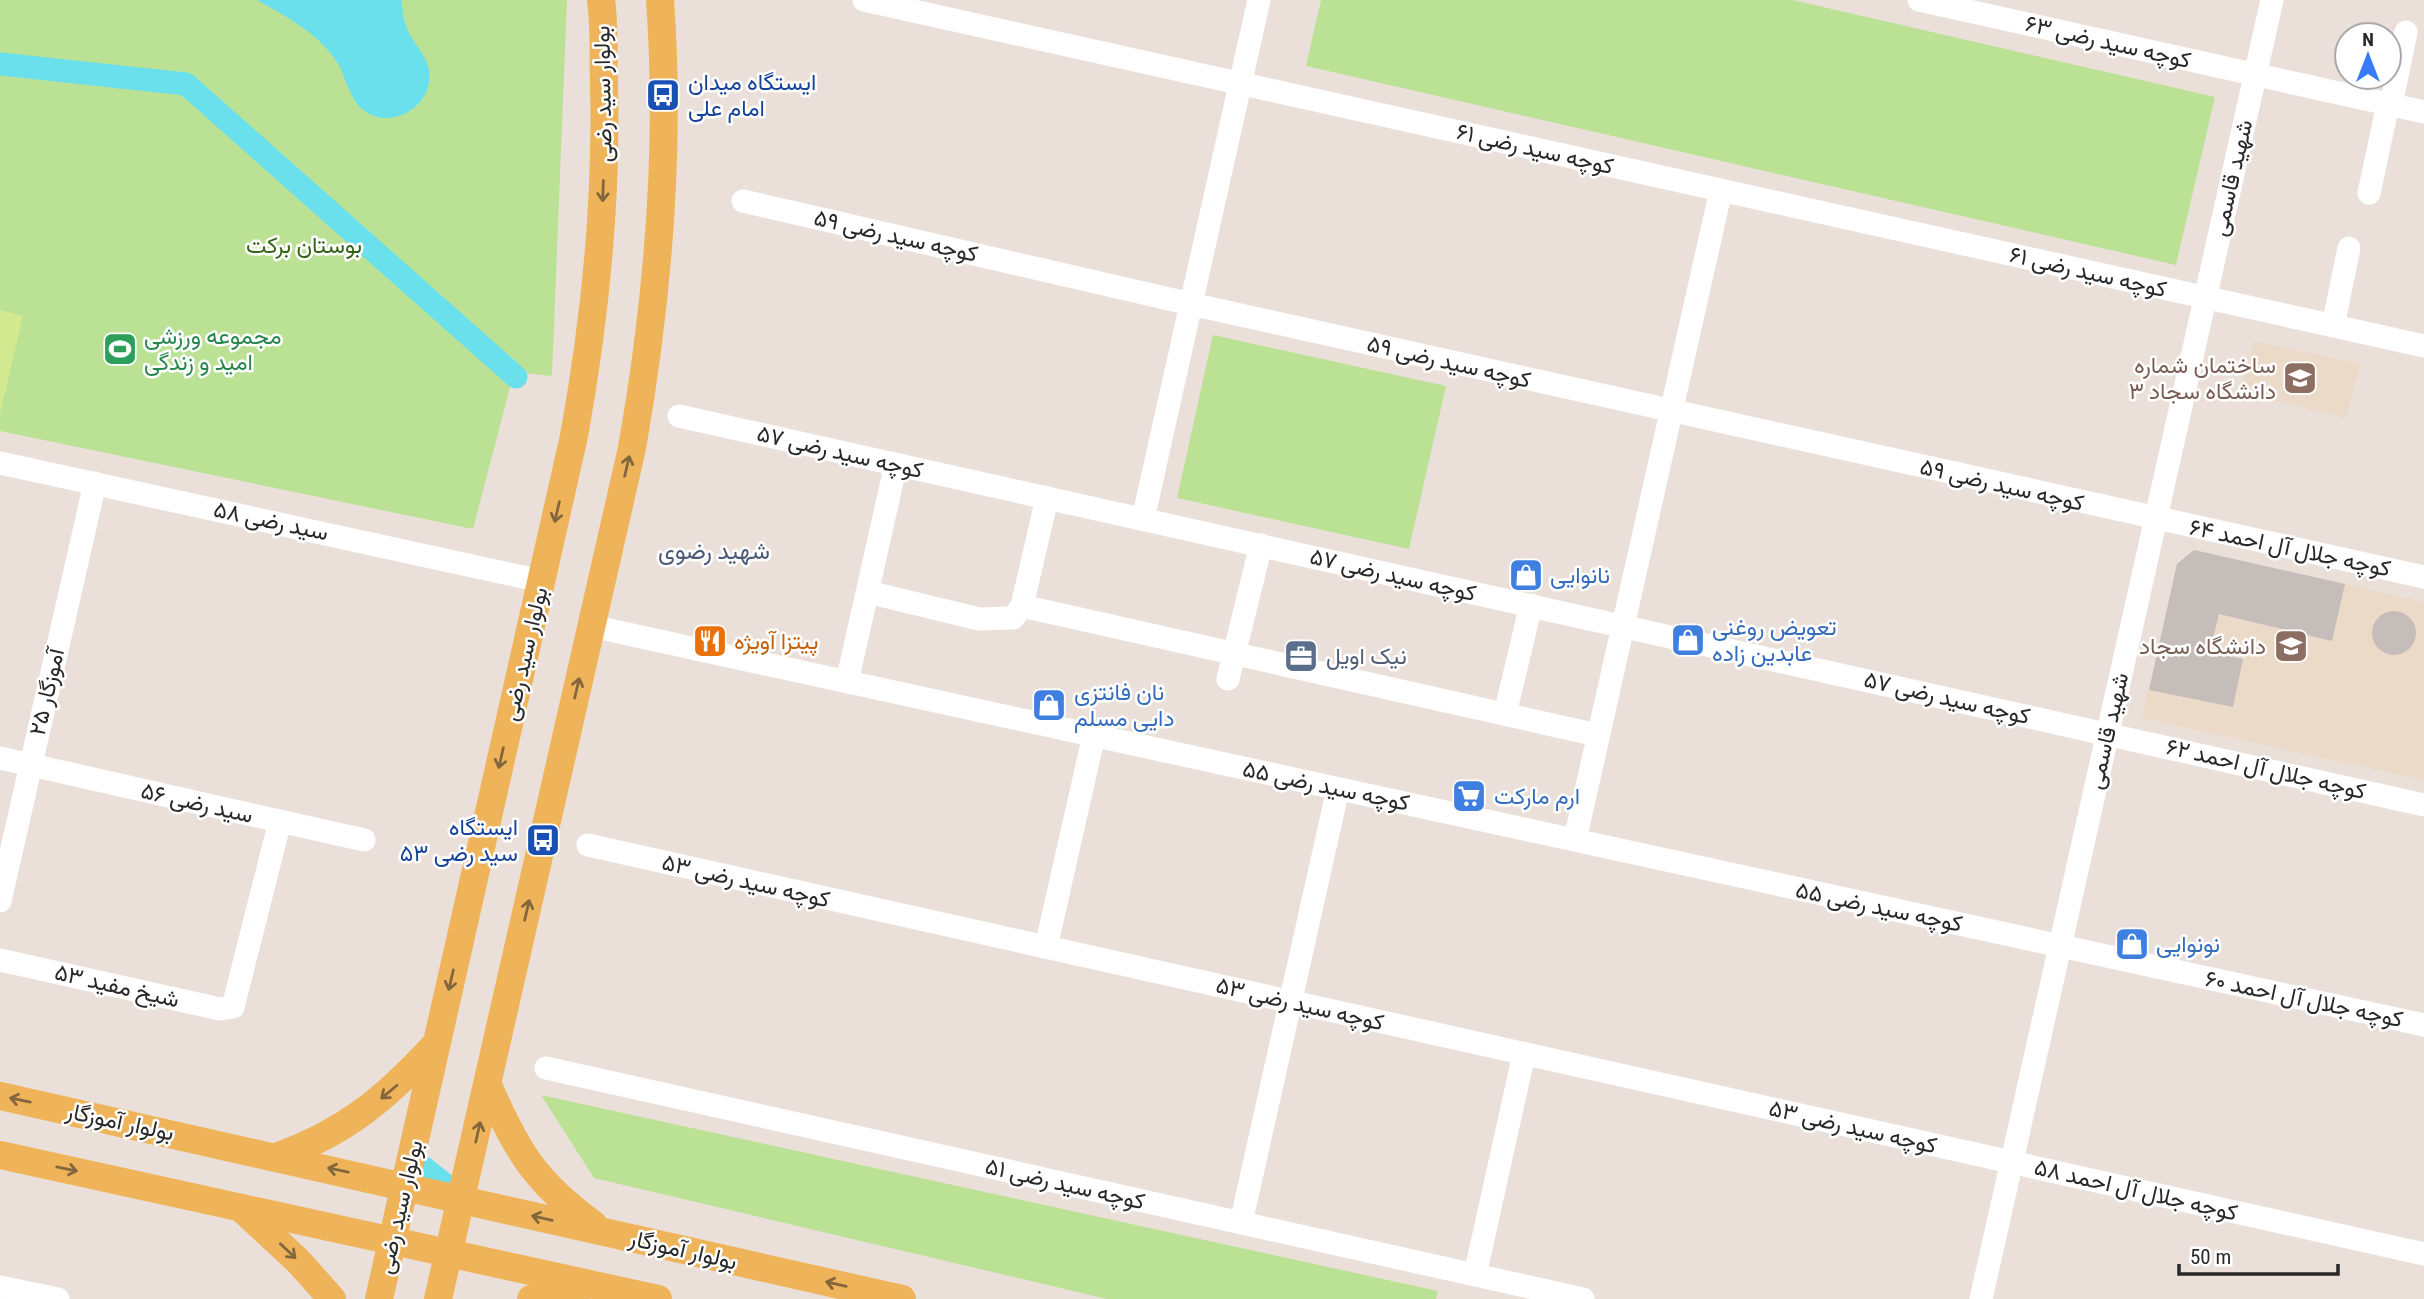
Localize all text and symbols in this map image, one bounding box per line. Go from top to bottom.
street label: کوچه سید رضی ۶۳ [2022,10,2193,76]
north arrow [2333,21,2403,91]
street label: بولوار سید رضی [588,25,619,163]
text: N [2362,28,2374,51]
place label: ایستگاه میدان امام علی [688,69,816,123]
bus stop icon: ایستگاه میدان امام علی [644,76,682,114]
street label: شهید قاسمی [2206,117,2259,239]
street label: کوچه سید رضی ۶۱ [1453,118,1616,182]
one-way arrow [597,179,610,202]
street label: کوچه سید رضی ۵۹ [811,204,981,270]
park label: بوستان برکت [246,232,362,260]
street label: کوچه سید رضی ۶۱ [2006,241,2169,305]
place label: مجموعه ورزشی امید و زندگی [144,323,281,377]
sports icon: مجموعه ورزشی امید و زندگی [101,330,139,368]
street label: کوچه سید رضی ۵۹ [1364,330,1534,396]
place label: ساختمان شماره ۳ دانشگاه سجاد [2129,352,2276,405]
school or university icon: ساختمان شماره ۳ دانشگاه سجاد [2281,359,2319,397]
street label: کوچه سید رضی ۵۷ [754,420,926,486]
street label: کوچه سید رضی ۵۹ [1917,453,2087,519]
one-way arrow [622,456,635,478]
street label: سید رضی ۵۸ [211,496,331,547]
one-way arrow [550,500,563,523]
street label: کوچه جلال آل احمد ۶۴ [2187,513,2393,584]
district label: شهید رضوی [658,537,770,566]
street label: کوچه سید رضی ۵۷ [1307,543,1479,609]
shop icon: نانوایی [1507,556,1545,594]
place label: نانوایی [1550,562,1610,590]
street label: بولوار سید رضی [496,584,554,724]
place label: تعویض روغنی عابدین زاده [1712,614,1837,668]
shop icon: تعویض روغنی عابدین زاده [1669,621,1707,659]
restaurant icon: پیتزا آویژه [691,622,729,660]
school or university icon: دانشگاه سجاد [2272,627,2310,665]
place label: پیتزا آویژه [734,628,818,657]
place label: دانشگاه سجاد [2139,633,2266,660]
office icon: نیک اویل [1282,637,1320,675]
place label: نیک اویل [1326,643,1407,670]
street label: آموزگار ۲۵ [24,644,71,738]
street label: کوچه سید رضی ۵۷ [1861,666,2033,732]
street label: شهید قاسمی [2082,670,2135,792]
one-way arrow [571,677,584,700]
place label: نان فانتزی دایی مسلم [1074,679,1174,733]
shop icon: نان فانتزی دایی مسلم [1030,686,1068,724]
street label: کوچه جلال آل احمد ۶۲ [2163,733,2368,807]
one-way arrow [494,746,507,769]
street label: کوچه سید رضی ۵۵ [1240,755,1412,819]
street label: سید رضی ۵۶ [138,777,256,830]
supermarket icon: ارم مارکت [1450,777,1488,815]
place label: ارم مارکت [1494,783,1580,811]
place label: ایستگاه سید رضی ۵۳ [400,814,518,868]
bus stop icon: ایستگاه سید رضی ۵۳ [524,821,562,859]
street label: کوچه سید رضی ۵۳ [659,849,832,915]
street label: کوچه سید رضی ۵۵ [1793,876,1965,940]
one-way arrow [521,899,535,922]
shop icon: نونوایی [2113,925,2151,963]
place label: نونوایی [2156,931,2220,959]
street label: شیخ مفید ۵۳ [52,959,182,1015]
street label: کوچه جلال آل احمد ۶۰ [2202,965,2405,1035]
one-way arrow [444,968,457,991]
street label: کوچه سید رضی ۵۳ [1213,972,1386,1038]
one-way arrow [381,1084,399,1100]
one-way arrow [9,1093,32,1107]
street label: کوچه سید رضی ۵۳ [1766,1095,1939,1161]
street label: بولوار آموزگار [62,1097,177,1148]
one-way arrow [471,1121,485,1144]
street label: بولوار سید رضی [371,1137,429,1277]
street label: کوچه سید رضی ۵۱ [982,1153,1147,1217]
street label: کوچه جلال آل احمد ۵۸ [2031,1153,2240,1228]
one-way arrow [55,1163,78,1177]
one-way arrow [327,1163,350,1177]
one-way arrow [531,1211,554,1224]
street label: بولوار آموزگار [625,1224,740,1277]
scale bar [2179,1232,2338,1276]
one-way arrow [279,1243,296,1260]
text: 50 m [2190,1245,2231,1269]
one-way arrow [825,1277,848,1290]

